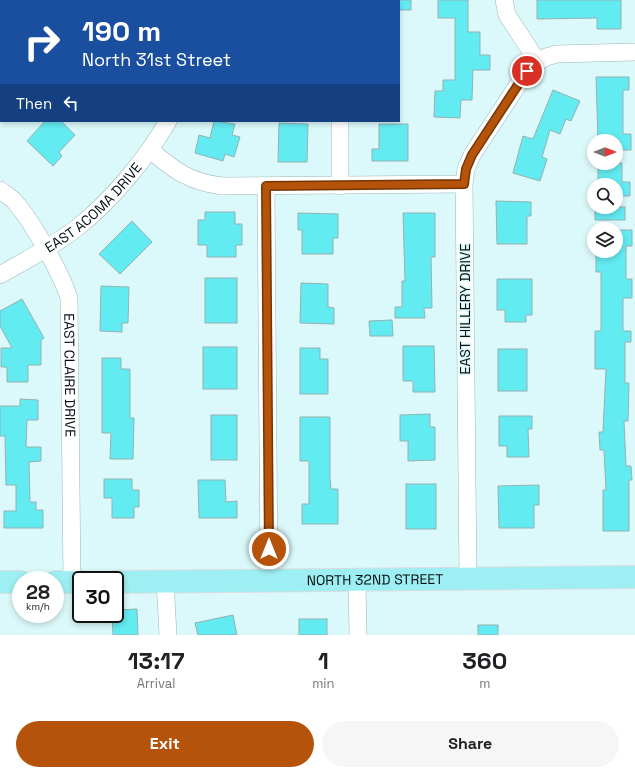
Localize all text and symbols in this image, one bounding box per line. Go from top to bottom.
text: 190 m [82,13,161,49]
icon: right [16,16,68,68]
text: North 31st Street [82,48,231,71]
pin [510,54,544,88]
icon: arrive [516,60,538,82]
icon: left [60,92,82,114]
text: Then [16,94,52,113]
north arrow [587,134,623,170]
map controls [587,134,623,258]
street label: EAST ACOMA DRIVE [41,159,146,256]
button: search [587,178,623,214]
button: layers [587,222,623,258]
street label: EAST HILLERY DRIVE [456,244,474,374]
street label: EAST CLAIRE DRIVE [60,313,79,437]
position arrow [248,528,290,570]
street label: NORTH 32ND STREET [307,570,443,589]
speed limit sign: 30 [72,571,124,623]
text: 28 [26,579,50,605]
text: km/h [26,600,50,613]
text: 13:17 [128,645,184,676]
text: 1 [318,645,329,676]
text: 360 [462,645,507,676]
text: Arrival [137,675,175,692]
text: min [312,675,335,692]
text: m [479,675,490,692]
button: Exit [16,721,314,767]
button: Share [322,721,619,767]

